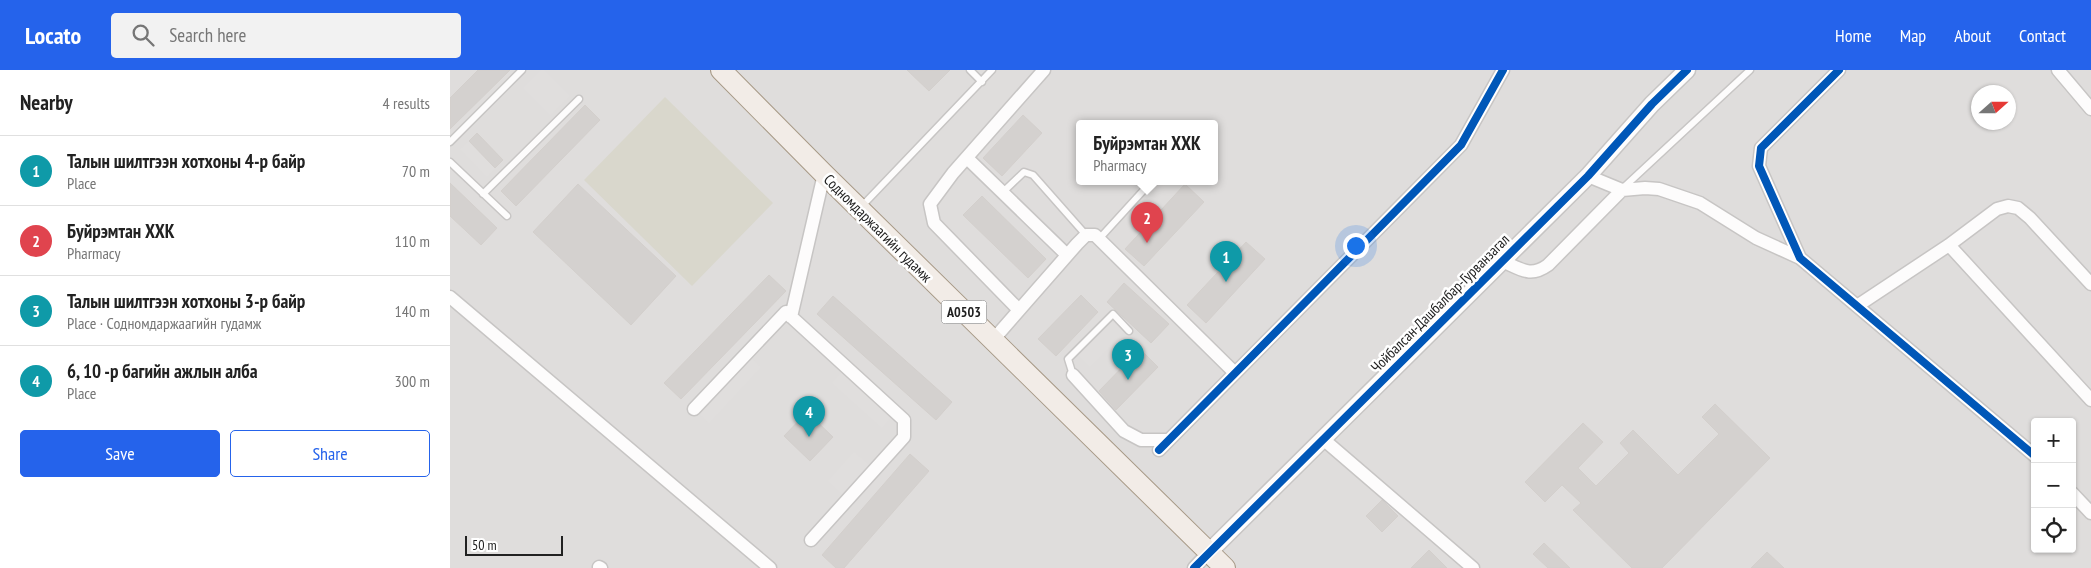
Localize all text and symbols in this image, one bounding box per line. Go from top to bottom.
search box [111,13,461,58]
text: Locato [25,20,81,51]
icon: search [129,21,157,49]
text: Search here [169,23,246,47]
text: Home [1835,24,1872,47]
text: Map [1900,24,1926,47]
text: About [1954,24,1991,47]
text: Contact [2019,24,2066,47]
north arrow [1971,85,2016,130]
text: Nearby [20,89,73,116]
text: 4 results [383,93,430,113]
popup [1076,120,1218,185]
text: Буйрэмтан ХХК [1093,131,1201,155]
text: Талын шилтгээн хотхоны 4-р байр [67,149,305,173]
text: Pharmacy [1093,155,1147,175]
text: 1 [32,161,40,181]
text: 70 m [402,161,430,181]
street label: Содномдаржаагийн гудамж [820,170,937,287]
text: Place [67,173,96,193]
pin: 2 [1131,202,1163,243]
text: Буйрэмтан ХХК [67,219,175,243]
street label: Чойбалсан-Дашбалбар-Гурванзагал [1367,230,1513,376]
text: 2 [32,231,40,251]
text: 110 m [395,231,430,251]
your location [1343,233,1369,259]
pin: 1 [1210,241,1242,282]
text: Pharmacy [67,243,120,263]
text: Талын шилтгээн хотхоны 3-р байр [67,289,305,313]
road number: A0503 [942,300,986,323]
text: 3 [32,301,40,321]
text: 140 m [395,301,430,321]
text: Place · Содномдаржаагийн гудамж [67,313,261,333]
pin: 3 [1112,339,1144,380]
text: 6, 10 -р багийн ажлын алба [67,359,258,383]
text: 4 [32,371,40,391]
text: 300 m [395,371,430,391]
text: Place [67,383,96,403]
pin: 4 [793,396,825,437]
map controls [2031,418,2076,553]
button: + [2031,418,2076,463]
button: Save [20,430,220,477]
button: Share [230,430,430,477]
button: − [2031,463,2076,508]
button: locate [2031,508,2076,553]
scale bar [465,533,562,556]
text: 50 m [472,536,497,554]

